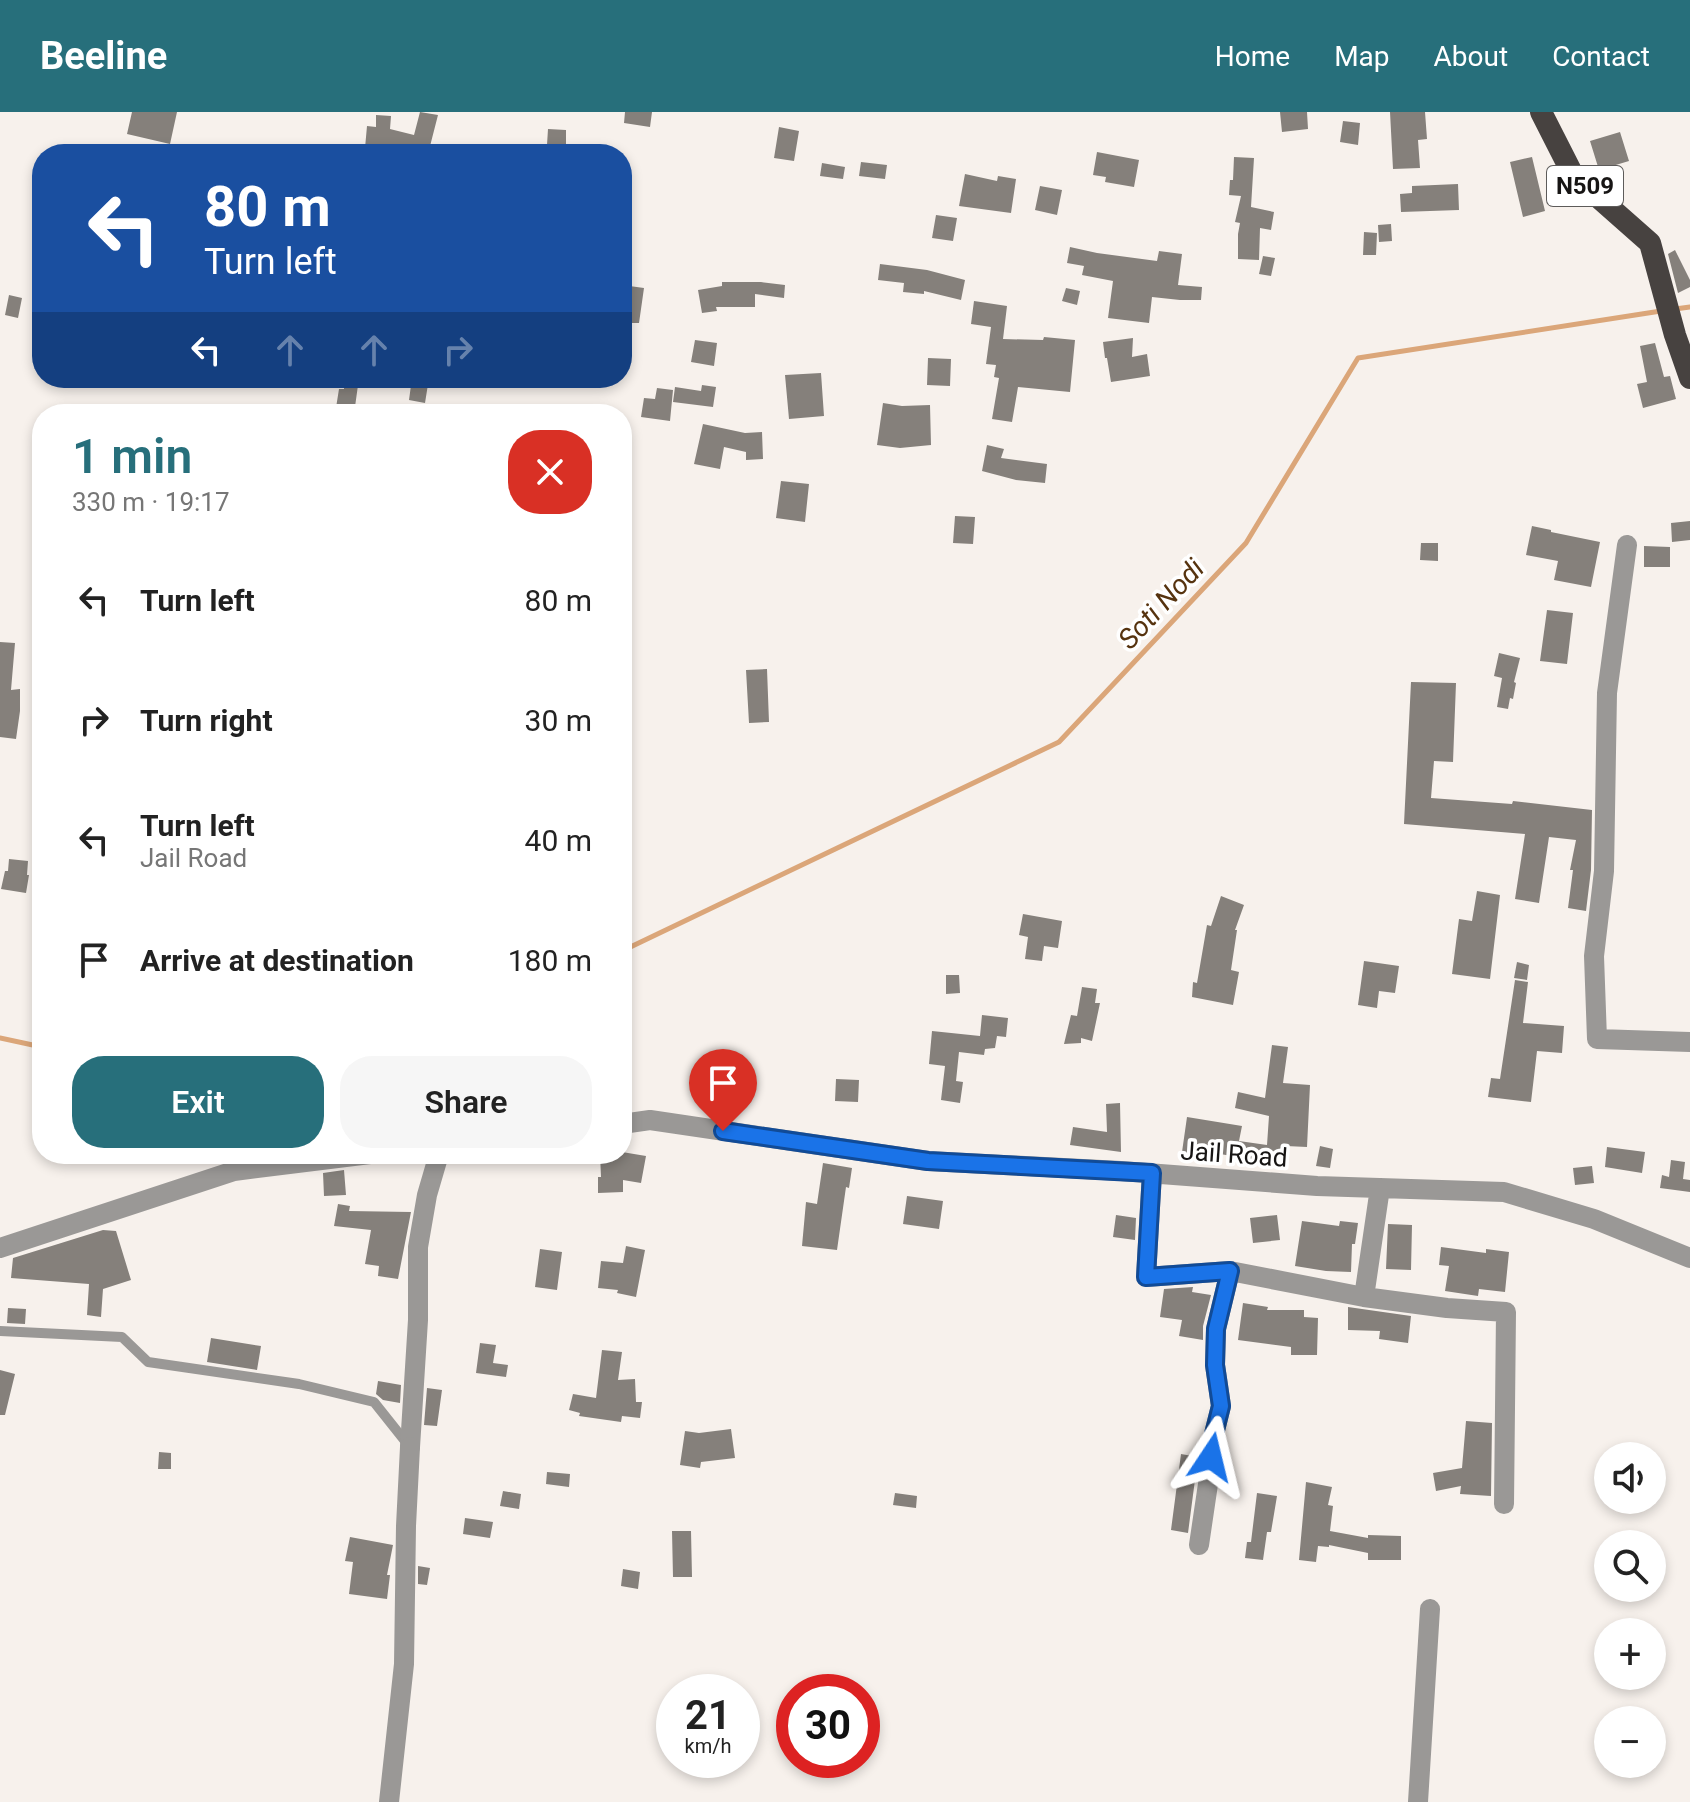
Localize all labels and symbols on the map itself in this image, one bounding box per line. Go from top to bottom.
road number: N509 [1547,166,1623,206]
water label: Soti Nodi [1111,552,1211,656]
pin [689,1049,757,1131]
street label: Jail Road [1179,1135,1289,1173]
position arrow [1169,1415,1253,1499]
speed limit sign: 30 [776,1674,880,1778]

